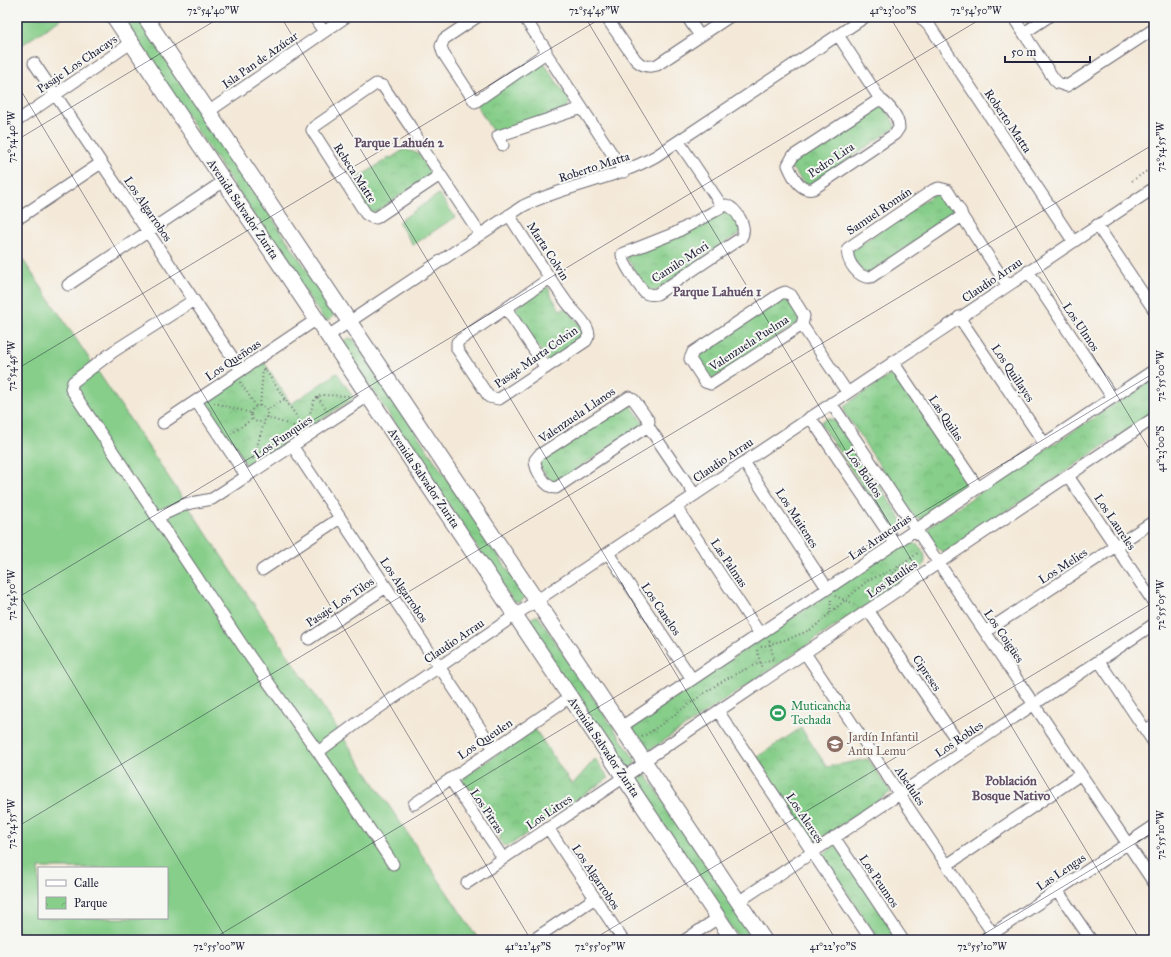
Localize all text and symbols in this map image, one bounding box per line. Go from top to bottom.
text: 72°54'40"W [187,5,239,17]
text: 72°54'45"W [569,5,620,17]
text: 41°23'00"S [870,5,917,17]
text: 72°54'50"W [951,5,1002,17]
street label: Isla Pan de Azúcar [219,28,301,91]
street label: Pasaje Los Chacays [34,32,120,96]
scale bar [1005,38,1090,64]
text: 50 m [1011,45,1036,59]
street label: Roberto Matta [982,87,1035,156]
text: 72°54'40"W [6,111,18,163]
text: 72°54'55"W [1155,122,1167,172]
district label: Parque Lahuén 2 [354,135,444,151]
street label: Pedro Lira [805,139,857,180]
street label: Rebeca Matte [331,141,379,205]
street label: Roberto Matta [557,149,632,185]
street label: Avenida Salvador Zurita [204,155,282,262]
street label: Los Algarrobos [120,174,175,245]
street label: Samuel Román [844,184,915,238]
street label: Marta Colvin [524,219,572,283]
street label: Camilo Mori [649,238,712,285]
street label: Claudio Arrau [959,254,1025,305]
district label: Parque Lahuén 1 [673,284,761,300]
street label: Los Ulmos [1060,300,1102,354]
street label: Valenzuela Puelma [706,312,792,374]
street label: Pasaje Marta Colvin [492,323,581,391]
street label: Los Queñoas [203,336,263,384]
text: 72°54'45"W [6,340,18,391]
street label: Los Quillayes [989,342,1037,404]
text: 72°55'00"W [1155,350,1167,402]
street label: Valenzuela Llanos [535,384,618,446]
street label: Las Quilas [926,393,966,443]
street label: Los Funquies [251,412,315,462]
street label: Avenida Salvador Zurita [385,424,463,531]
text: 41°23'00"S [1155,425,1167,472]
street label: Claudio Arrau [690,434,756,485]
street label: Los Boldos [843,446,885,500]
street label: Los Maitenes [773,486,821,550]
street label: Los Laureles [1091,491,1139,553]
street label: Las Araucarias [846,511,914,563]
street label: Las Palmas [708,536,750,590]
street label: Los Melies [1036,545,1090,587]
street label: Los Algarrobos [376,555,431,626]
street label: Los Raulíes [864,557,920,601]
text: 72°54'50"W [6,569,18,620]
street label: Pasaje Los Tilos [303,574,377,630]
text: 72°55'05"W [1155,579,1167,630]
street label: Los Canelos [638,580,684,638]
street label: Los Coigües [980,607,1027,666]
street label: Claudio Arrau [421,615,487,666]
street label: Cipreses [910,652,944,694]
street label: Avenida Salvador Zurita [565,693,643,800]
place label: Muticancha Techada [791,699,851,727]
sports icon: Muticancha Techada [768,703,788,723]
street label: Los Queulen [455,715,515,762]
street label: Los Robles [932,718,986,760]
place label: Jardín Infantil Antu Lemu [846,730,919,758]
school or university icon: Jardín Infantil Antu Lemu [825,734,845,754]
street label: Abedules [891,763,928,808]
district label: Población Bosque Nativo [972,773,1051,804]
street label: Los Pitras [467,786,507,836]
street label: Los Alerces [783,790,827,846]
street label: Los Litres [523,792,575,832]
text: 72°54'55"W [6,799,18,849]
text: 72°55'10"W [1155,810,1167,860]
street label: Los Algarrobos [568,842,623,913]
street label: Las Lengas [1034,850,1089,894]
street label: Los Peumos [856,852,902,910]
legend [38,867,168,919]
text: Calle [74,876,99,890]
text: Parque [74,896,107,911]
text: 72°55'00"W [193,941,245,953]
text: 41°22'45"S [505,941,551,953]
text: 72°55'05"W [575,941,626,953]
text: 41°22'50"S [810,941,856,953]
text: 72°55'10"W [957,941,1007,953]

